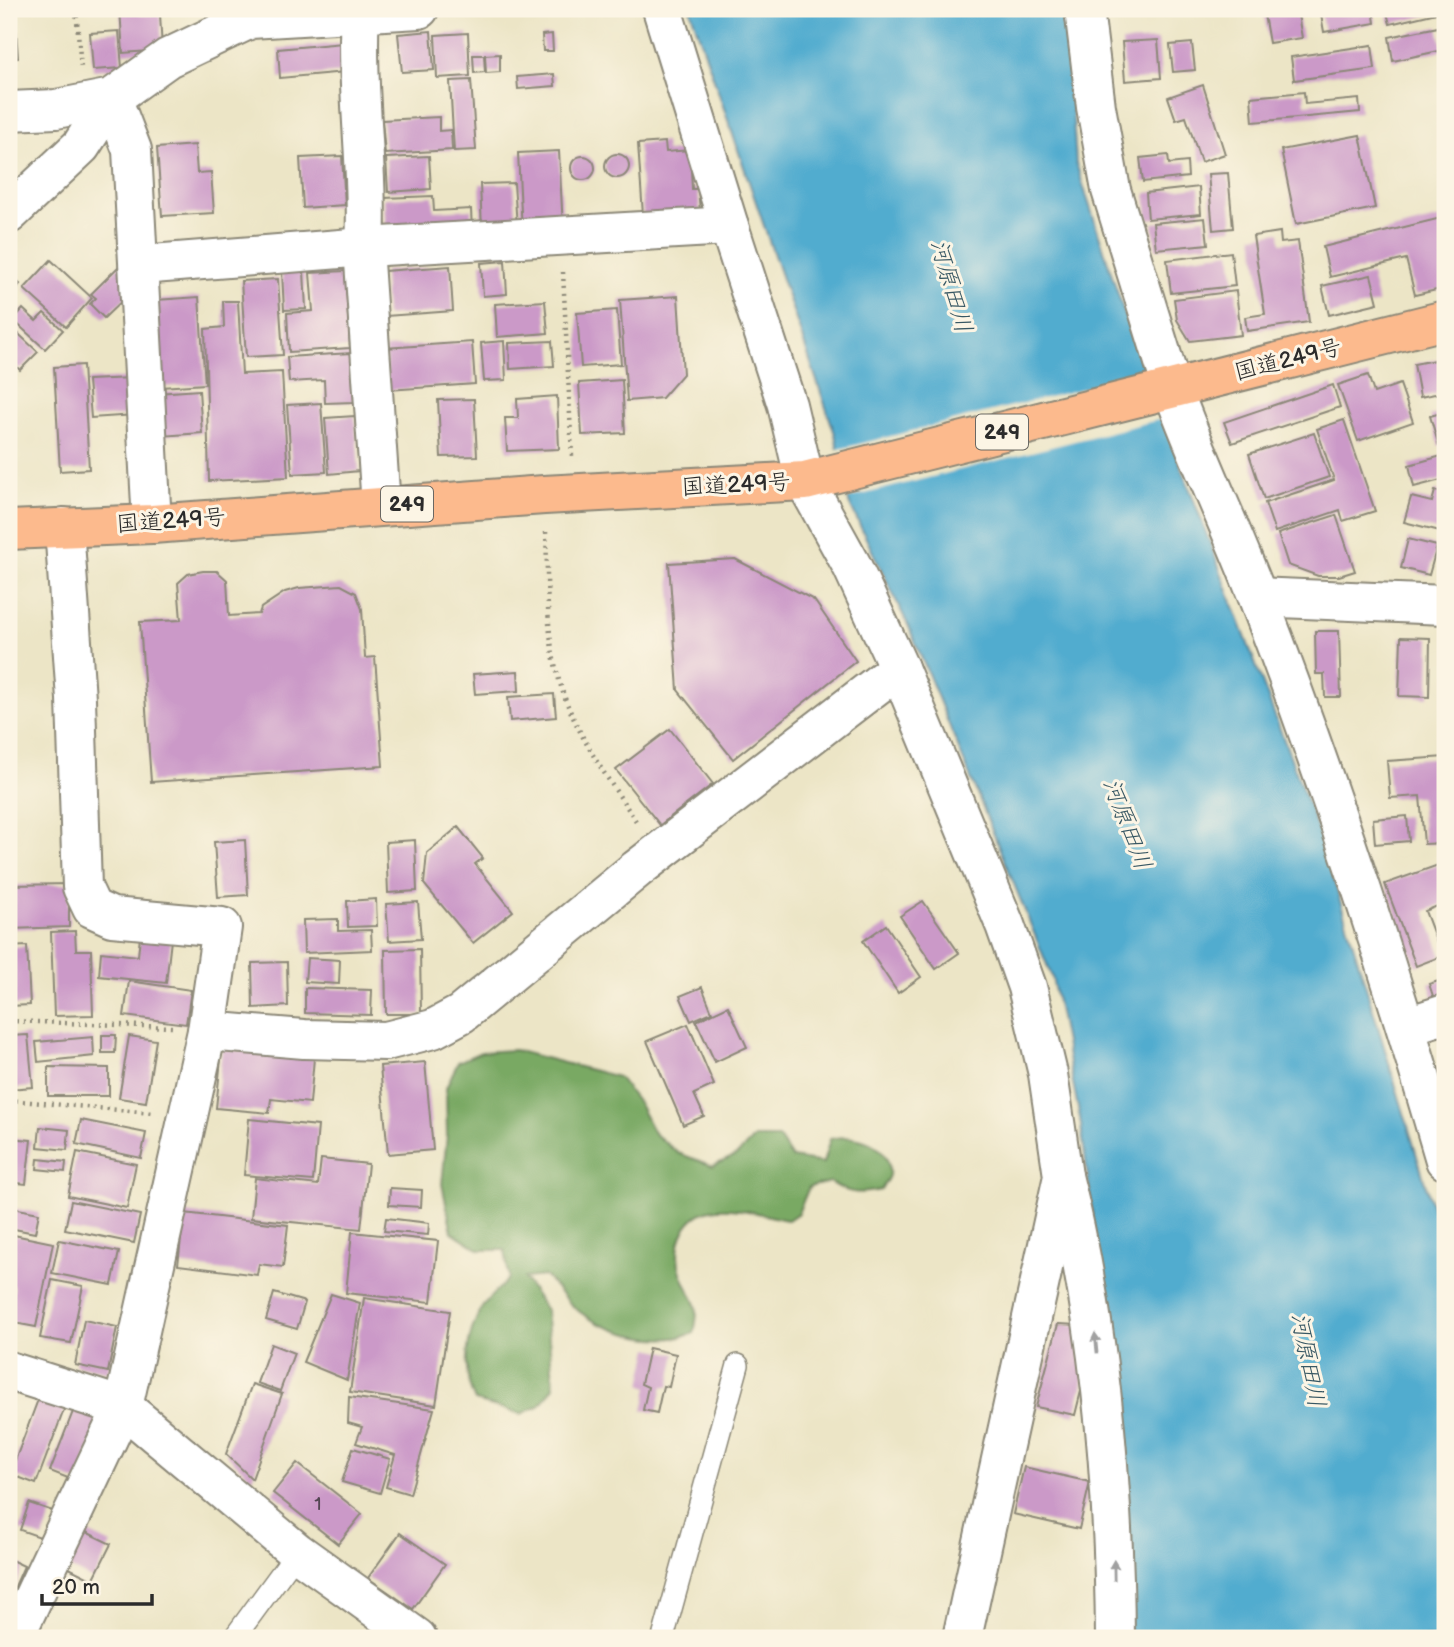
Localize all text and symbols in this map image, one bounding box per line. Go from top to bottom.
water label: 河原田川 [924,236,978,336]
street label: 国道249号 [1231,333,1345,387]
road number: 249 [976,414,1028,450]
street label: 国道249号 [681,468,791,502]
road number: 249 [381,486,433,522]
street label: 国道249号 [115,503,227,539]
water label: 河原田川 [1096,774,1158,874]
water label: 河原田川 [1285,1310,1331,1410]
one-way arrow [1090,1332,1101,1354]
house number: 1 [314,1493,322,1516]
one-way arrow [1109,1559,1120,1581]
scale bar [42,1563,152,1607]
text: 20 m [52,1575,100,1600]

